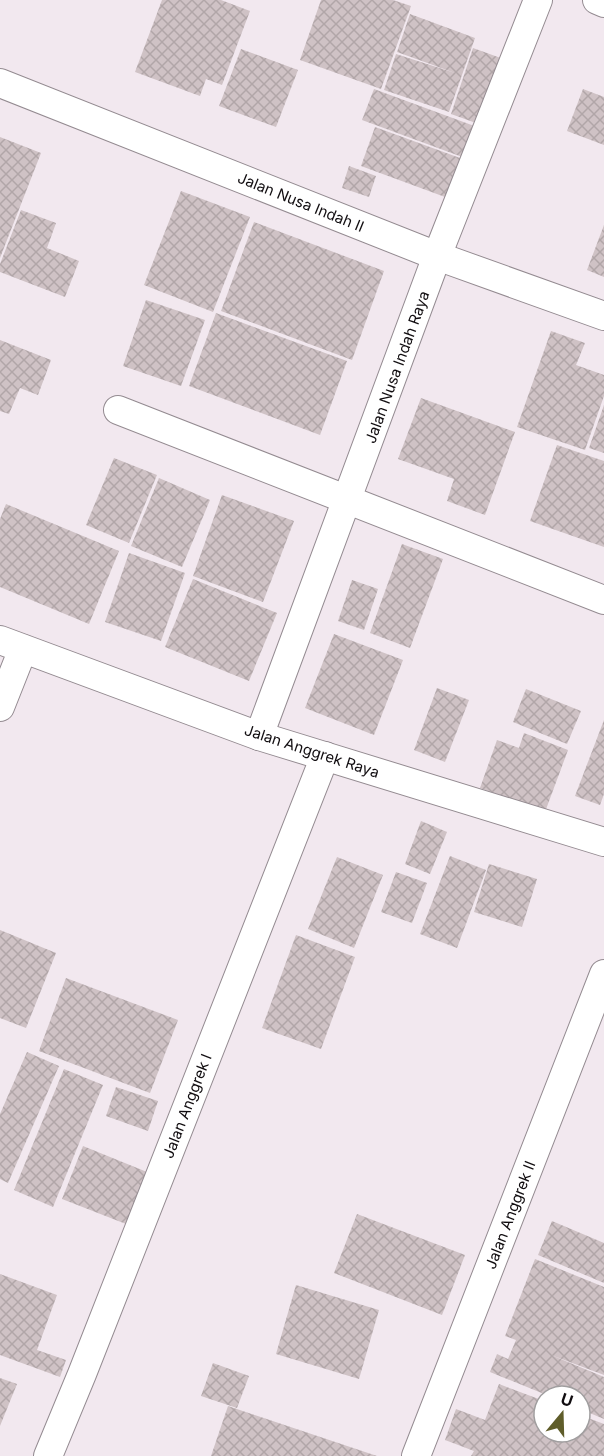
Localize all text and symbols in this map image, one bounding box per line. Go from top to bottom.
street label: Jalan Nusa Indah II [235,168,367,236]
street label: Jalan Nusa Indah Raya [361,288,433,446]
street label: Jalan Anggrek Raya [242,720,382,782]
street label: Jalan Anggrek I [158,1051,216,1161]
street label: Jalan Anggrek II [481,1158,539,1272]
north arrow [532,1384,592,1444]
text: U [558,1388,576,1411]

